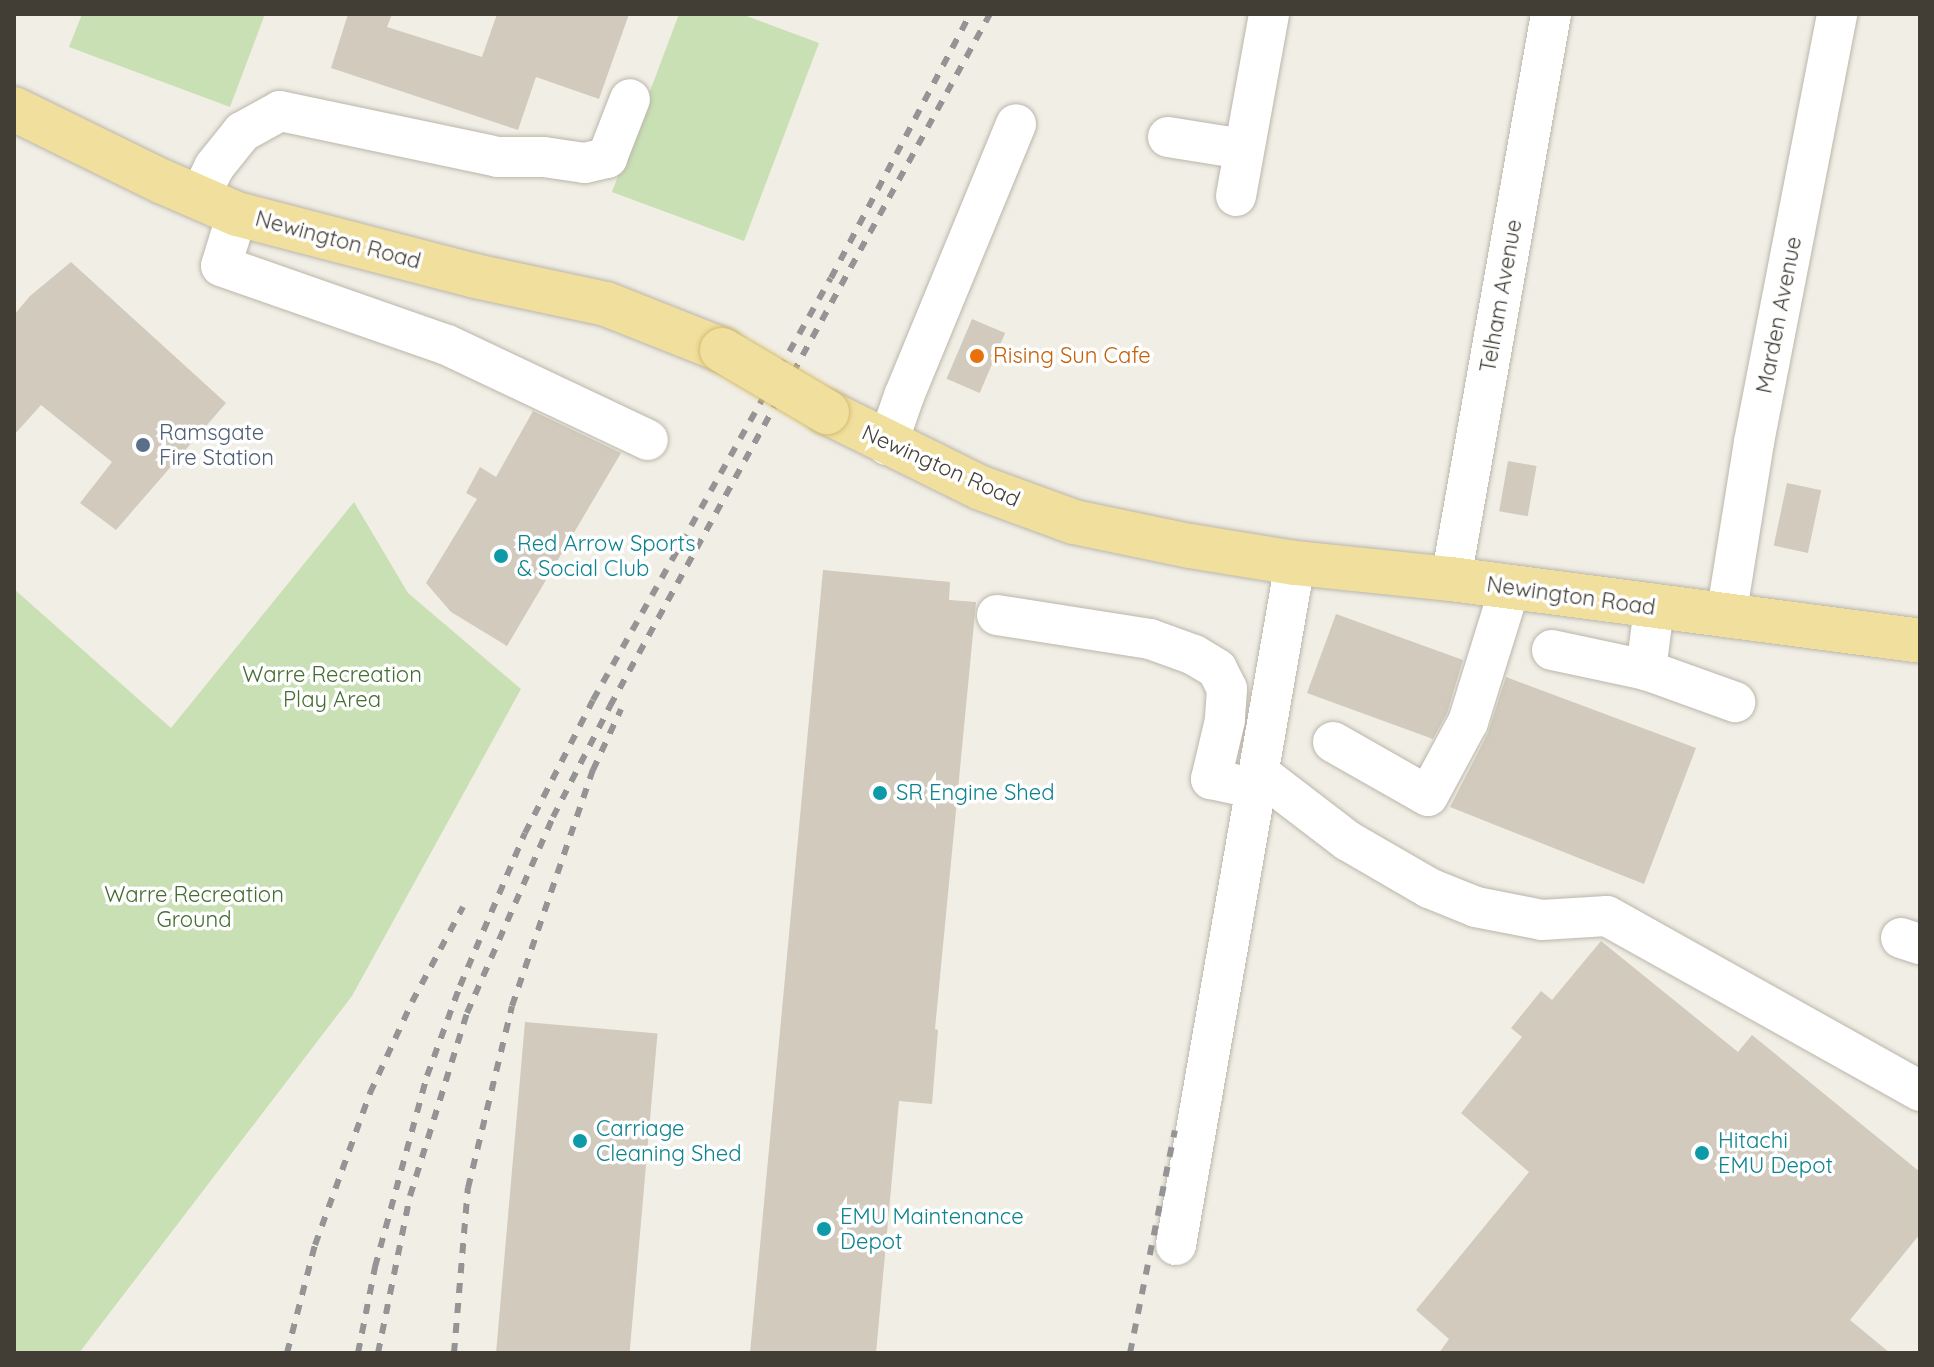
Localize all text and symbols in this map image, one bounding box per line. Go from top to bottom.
street label: Newington Road [252,205,424,275]
street label: Telham Avenue [1475,217,1527,375]
street label: Marden Avenue [1751,234,1807,396]
place label: Rising Sun Cafe [993,343,1151,369]
marker: Rising Sun Cafe [968,347,986,365]
place label: Ramsgate Fire Station [159,419,274,470]
street label: Newington Road [858,419,1024,513]
marker: Ramsgate Fire Station [134,436,152,454]
place label: Red Arrow Sports & Social Club [517,530,696,582]
marker: Red Arrow Sports & Social Club [492,547,510,565]
street label: Newington Road [1485,571,1657,621]
park label: Warre Recreation Play Area [242,661,422,712]
place label: SR Engine Shed [896,780,1055,806]
marker: SR Engine Shed [871,784,889,802]
park label: Warre Recreation Ground [104,881,284,932]
place label: Carriage Cleaning Shed [596,1115,742,1166]
place label: Hitachi EMU Depot [1718,1127,1833,1178]
marker: Carriage Cleaning Shed [571,1132,589,1150]
marker: Hitachi EMU Depot [1693,1144,1711,1162]
place label: EMU Maintenance Depot [840,1203,1024,1254]
marker: EMU Maintenance Depot [815,1220,833,1238]

